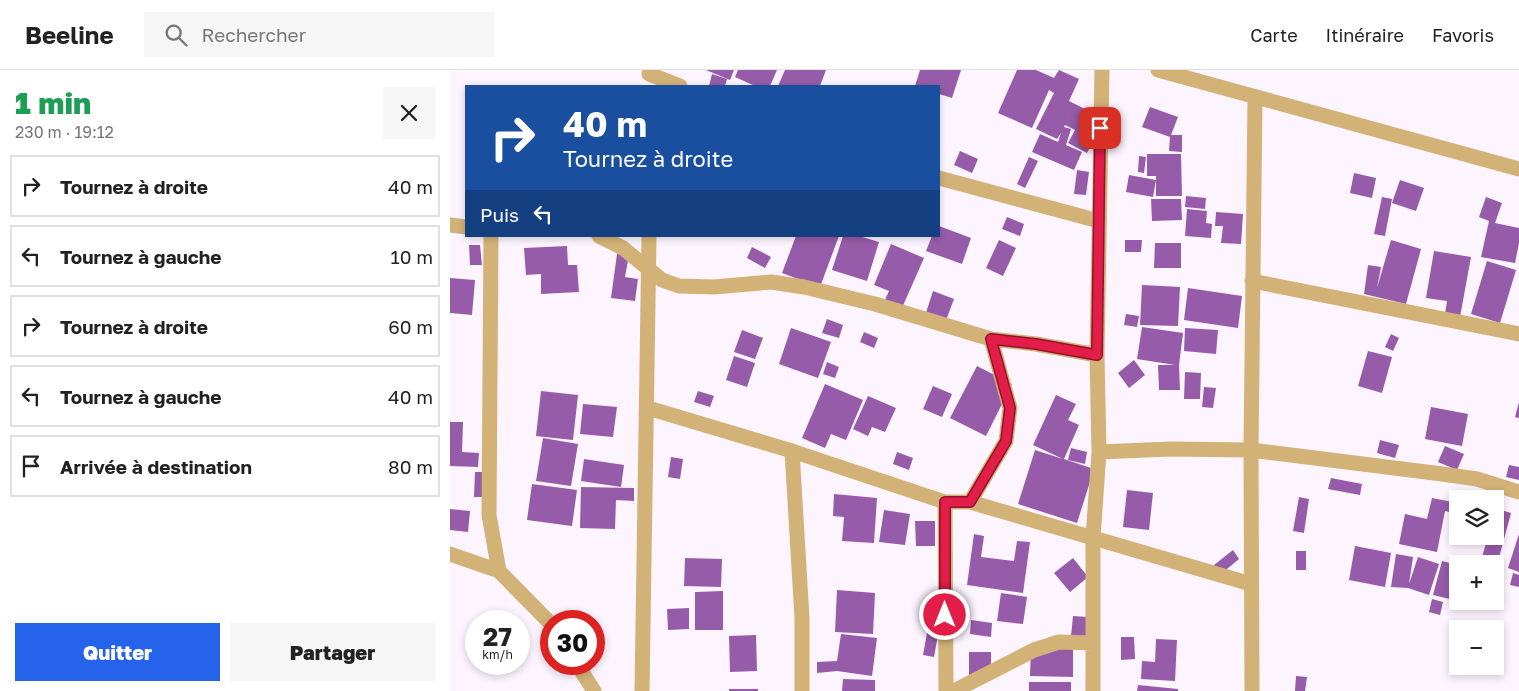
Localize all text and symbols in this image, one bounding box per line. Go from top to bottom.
search box [144,12,494,57]
text: Beeline [25,20,114,49]
icon: search [162,21,190,49]
text: Rechercher [202,23,306,46]
text: Carte [1250,24,1298,46]
text: Itinéraire [1326,24,1404,46]
text: Favoris [1432,24,1494,46]
text: 1 min [15,85,91,121]
button: close [383,87,435,139]
text: 40 m [563,103,647,145]
icon: right [480,105,545,170]
pin [1079,107,1121,149]
icon: arrive [1086,114,1114,142]
text: 230 m · 19:12 [15,122,114,142]
text: Tournez à droite [563,145,733,172]
icon: right [17,172,45,200]
text: Tournez à droite [60,175,208,198]
text: 40 m [388,175,433,198]
icon: left [529,200,557,228]
text: Puis [480,203,519,226]
icon: left [17,242,45,270]
text: Tournez à gauche [60,245,221,268]
text: 10 m [390,245,433,268]
icon: right [17,312,45,340]
text: Tournez à droite [60,315,208,338]
text: 60 m [388,315,433,338]
icon: left [17,382,45,410]
text: Tournez à gauche [60,385,221,408]
text: 40 m [388,385,433,408]
icon: arrive [17,452,45,480]
text: Arrivée à destination [60,455,252,478]
text: 80 m [388,455,433,478]
map controls [1449,490,1504,675]
button: layers [1449,490,1504,545]
button: + [1449,555,1504,610]
position arrow [918,588,970,640]
speed limit sign: 30 [540,610,605,675]
button: − [1449,620,1504,675]
text: 27 [483,621,512,652]
button: Quitter [15,623,220,681]
button: Partager [230,623,435,681]
text: km/h [482,647,513,662]

